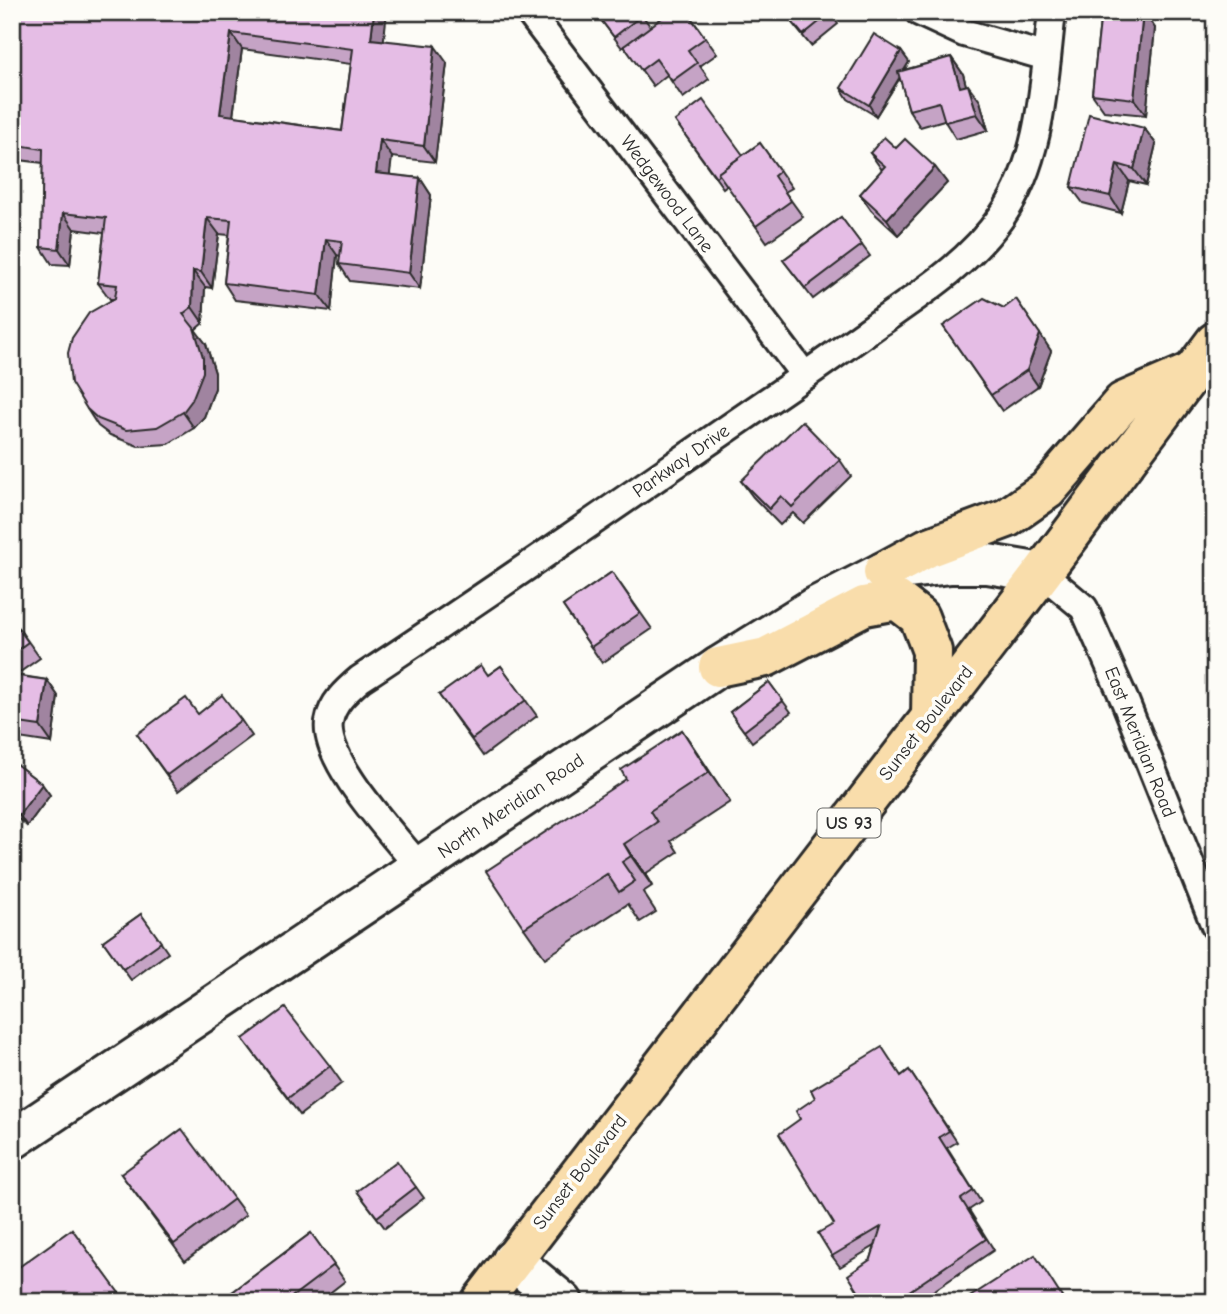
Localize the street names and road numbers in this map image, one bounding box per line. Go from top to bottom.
street label: Wedgewood Lane [616,131,718,257]
street label: Parkway Drive [628,420,734,502]
street label: Sunset Boulevard [874,661,978,785]
street label: East Meridian Road [1100,664,1180,820]
street label: North Meridian Road [434,749,588,863]
road number: US 93 [818,808,880,838]
street label: Sunset Boulevard [528,1110,632,1234]

